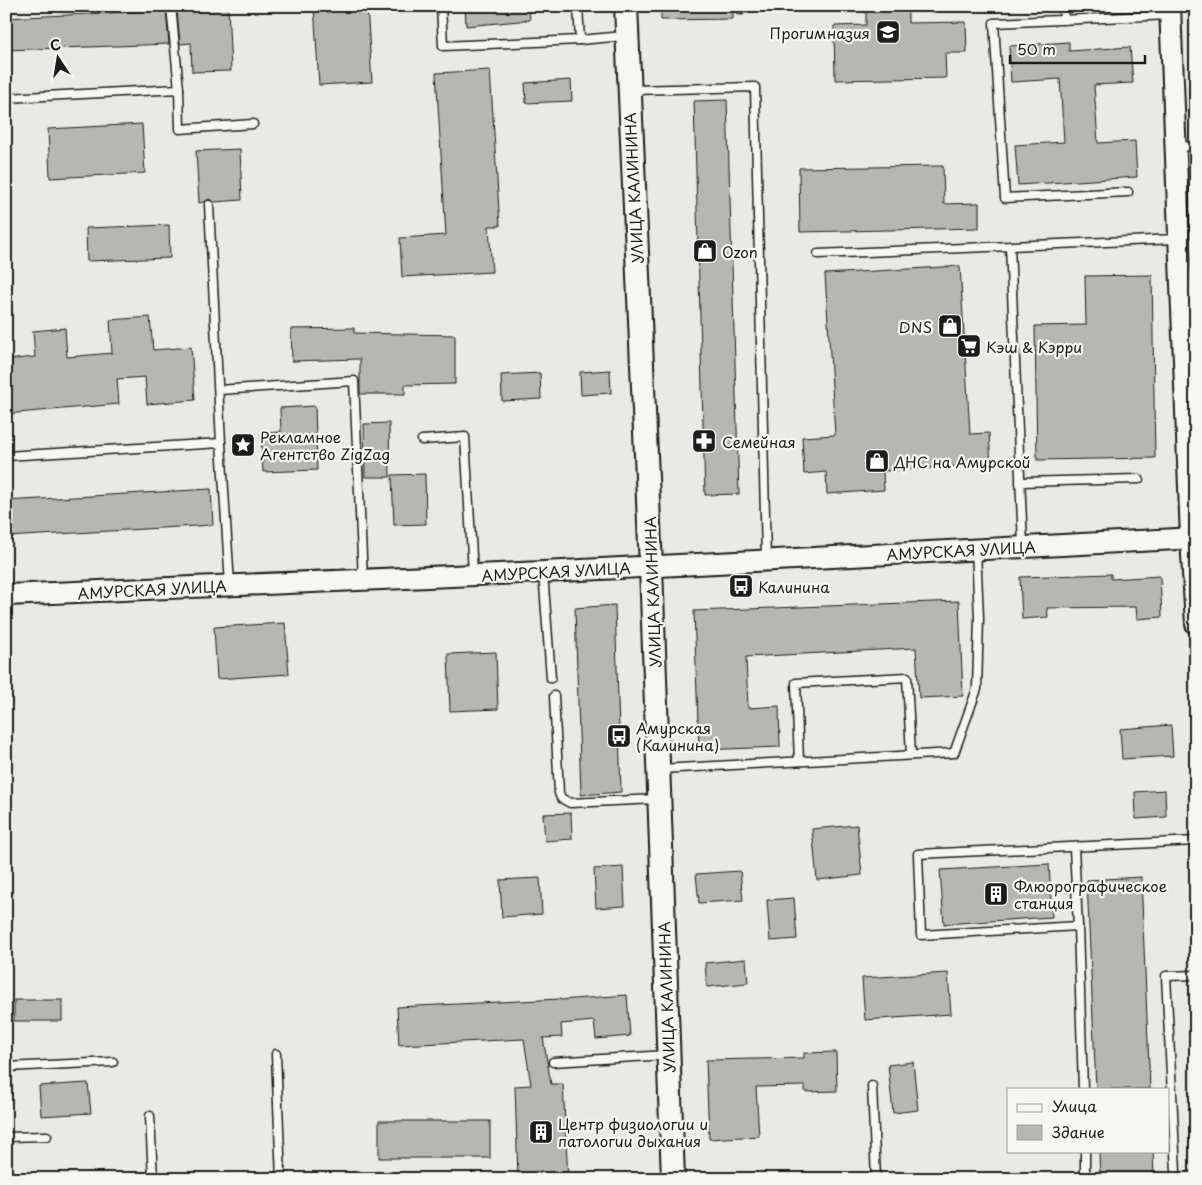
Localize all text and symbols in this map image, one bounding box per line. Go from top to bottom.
school or university icon: Прогимназия [875,19,901,45]
place label: Прогимназия [769,21,870,44]
north arrow [32,32,82,82]
scale bar [1010,32,1144,64]
text: С [48,33,63,56]
text: 50 m [1017,37,1056,60]
street label: УЛИЦА КАЛИНИНА [618,112,648,264]
shop icon: Ozon [692,238,718,264]
place label: Ozon [722,240,758,263]
shop icon: DNS [937,313,963,339]
place label: DNS [899,315,932,338]
supermarket icon: Кэш & Кэрри [956,333,982,359]
place label: Кэш & Кэрри [986,335,1082,358]
place label: Рекламное Агентство ZigZag [260,425,390,465]
pharmacy icon: Семейная [691,428,717,454]
place label: Семейная [722,430,796,453]
place icon: Рекламное Агентство ZigZag [230,432,256,458]
shop icon: ДНС на Амурской [864,448,890,474]
place label: ДНС на Амурской [893,450,1031,473]
street label: УЛИЦА КАЛИНИНА [638,516,666,668]
street label: АМУРСКАЯ УЛИЦА [886,535,1036,565]
street label: АМУРСКАЯ УЛИЦА [481,556,631,586]
bus stop icon: Калинина [728,573,754,599]
street label: АМУРСКАЯ УЛИЦА [77,574,227,604]
place label: Калинина [758,575,830,598]
place label: Амурская (Калинина) [636,716,719,756]
bus stop icon: Амурская (Калинина) [606,723,632,749]
place label: Флюорографическое станция [1014,874,1167,914]
building icon: Флюорографическое станция [983,881,1009,907]
street label: УЛИЦА КАЛИНИНА [652,921,680,1073]
legend [1007,1088,1170,1152]
text: Улица [1052,1094,1097,1117]
place label: Центр физиологии и патологии дыхания [558,1112,708,1152]
building icon: Центр физиологии и патологии дыхания [528,1119,554,1145]
text: Здание [1052,1120,1105,1143]

